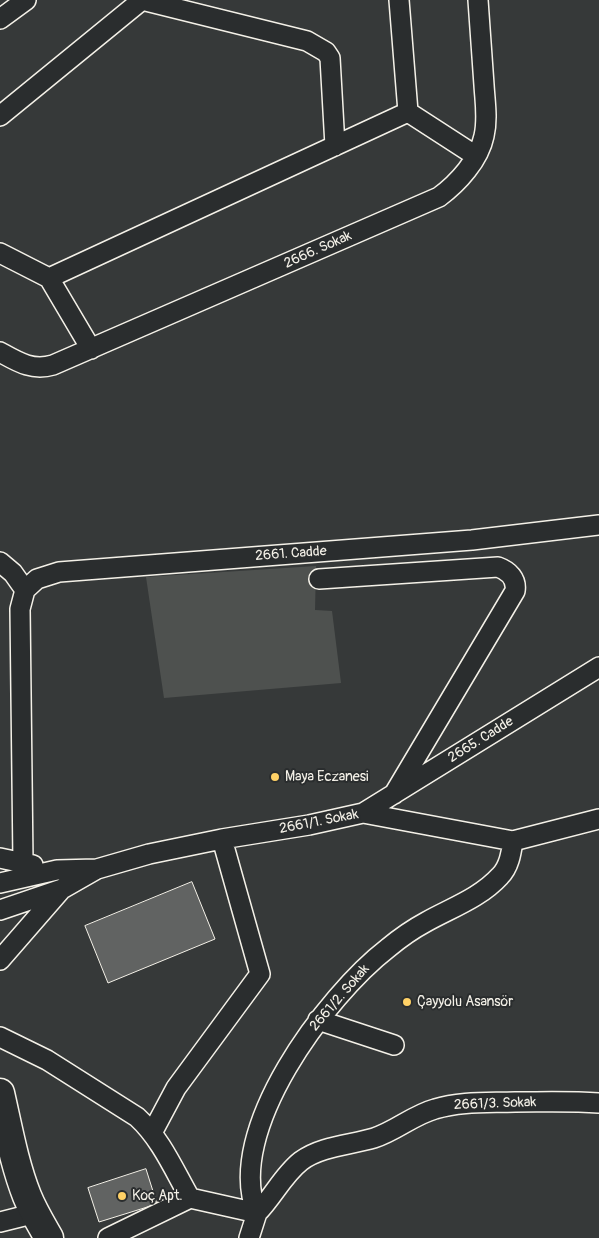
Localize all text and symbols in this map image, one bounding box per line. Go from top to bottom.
street label: 2666. Sokak [282,228,354,272]
street label: 2661. Cadde [255,543,327,565]
street label: 2665. Cadde [445,713,517,767]
place label: Maya Eczanesi [285,769,368,785]
marker: Maya Eczanesi [269,771,281,783]
street label: 2661/1. Sokak [278,806,360,838]
street label: 2661/2. Sokak [307,961,373,1035]
place label: Çayyolu Asansör [417,994,513,1010]
marker: Çayyolu Asansör [401,996,413,1008]
street label: 2661/3. Sokak [454,1094,536,1114]
place label: Koç Apt. [132,1188,183,1204]
marker: Koç Apt. [116,1190,128,1202]

